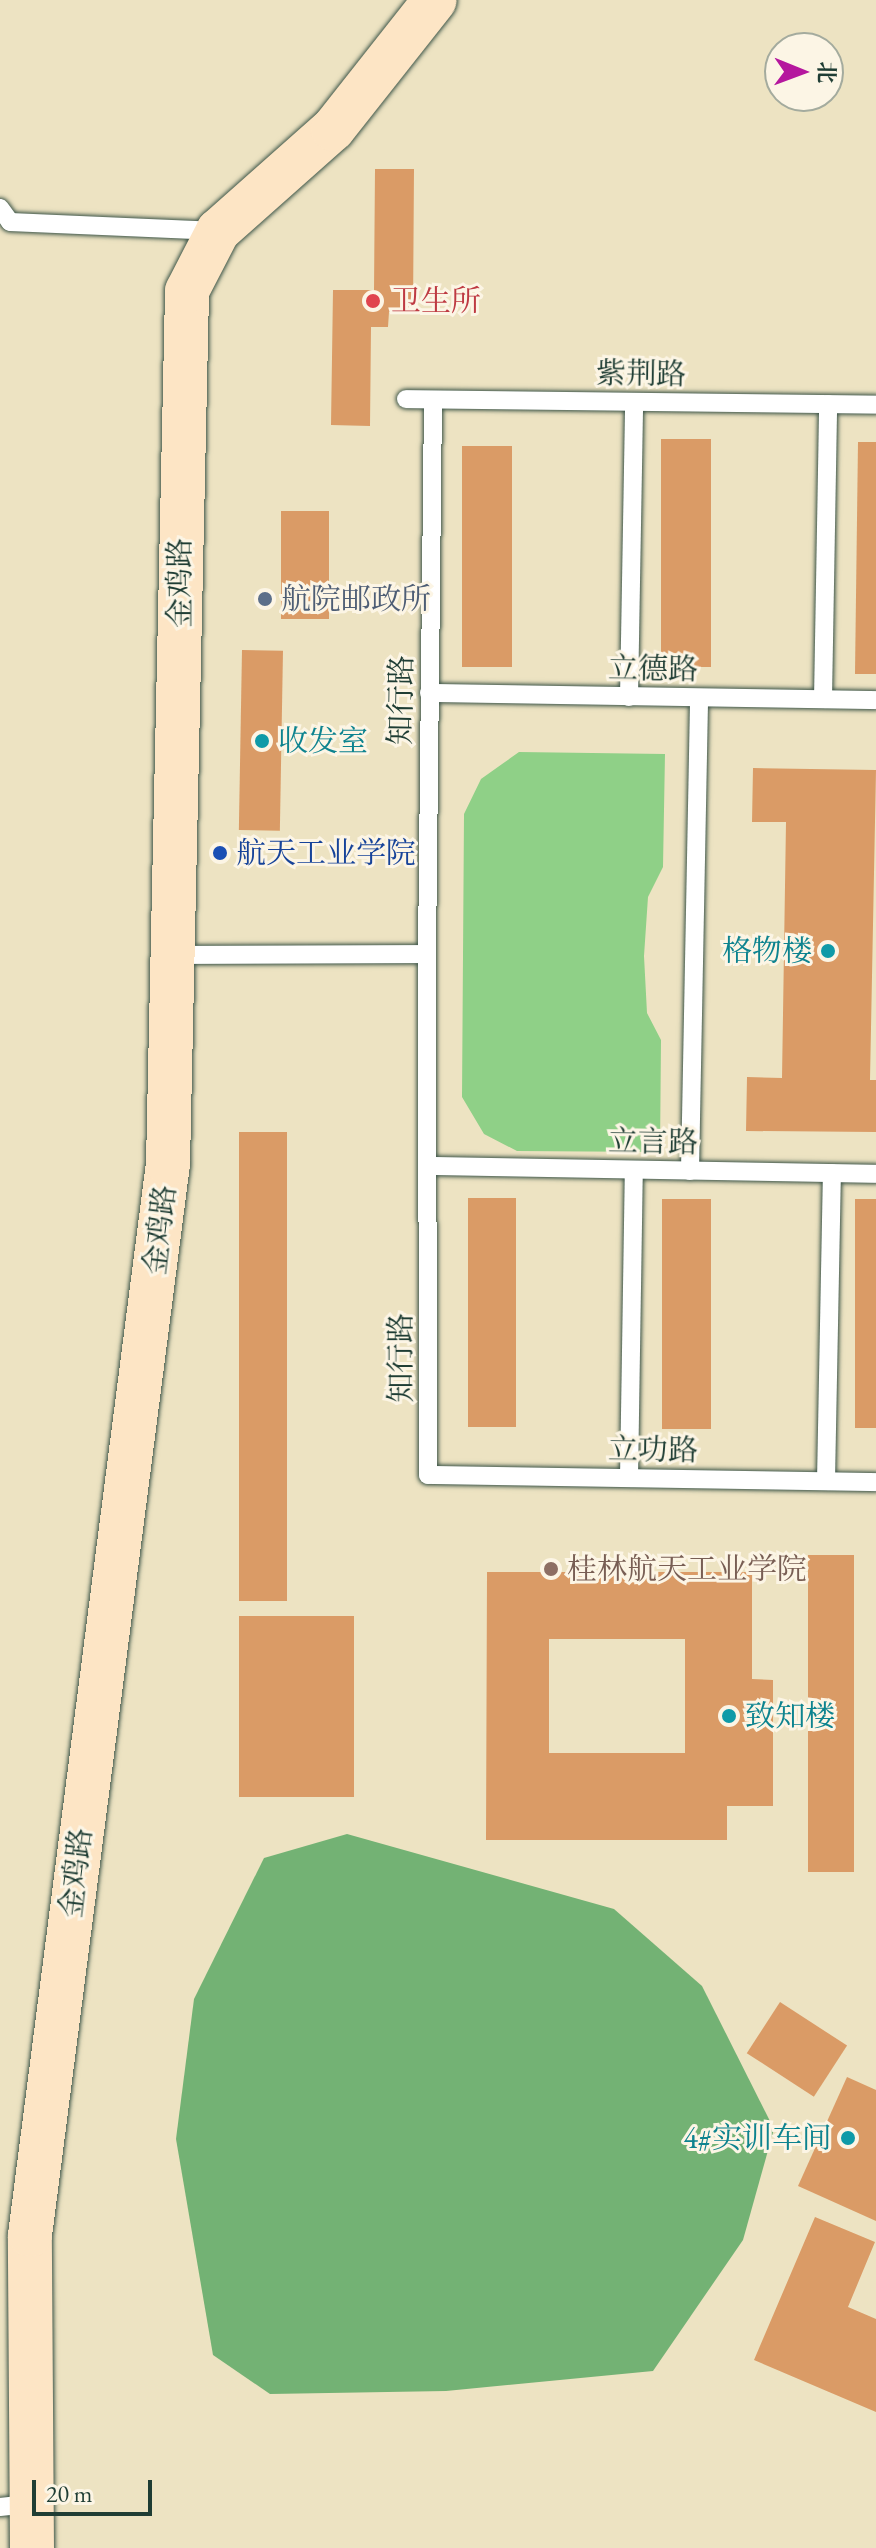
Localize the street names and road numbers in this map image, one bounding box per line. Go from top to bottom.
street label: 紫荆路 [596,355,686,393]
street label: 金鸡路 [162,538,198,628]
street label: 立德路 [608,650,698,688]
street label: 知行路 [382,655,420,745]
street label: 立言路 [608,1123,698,1161]
street label: 金鸡路 [137,1183,183,1277]
street label: 知行路 [383,1313,419,1403]
street label: 立功路 [608,1431,698,1469]
street label: 金鸡路 [53,1826,99,1920]

